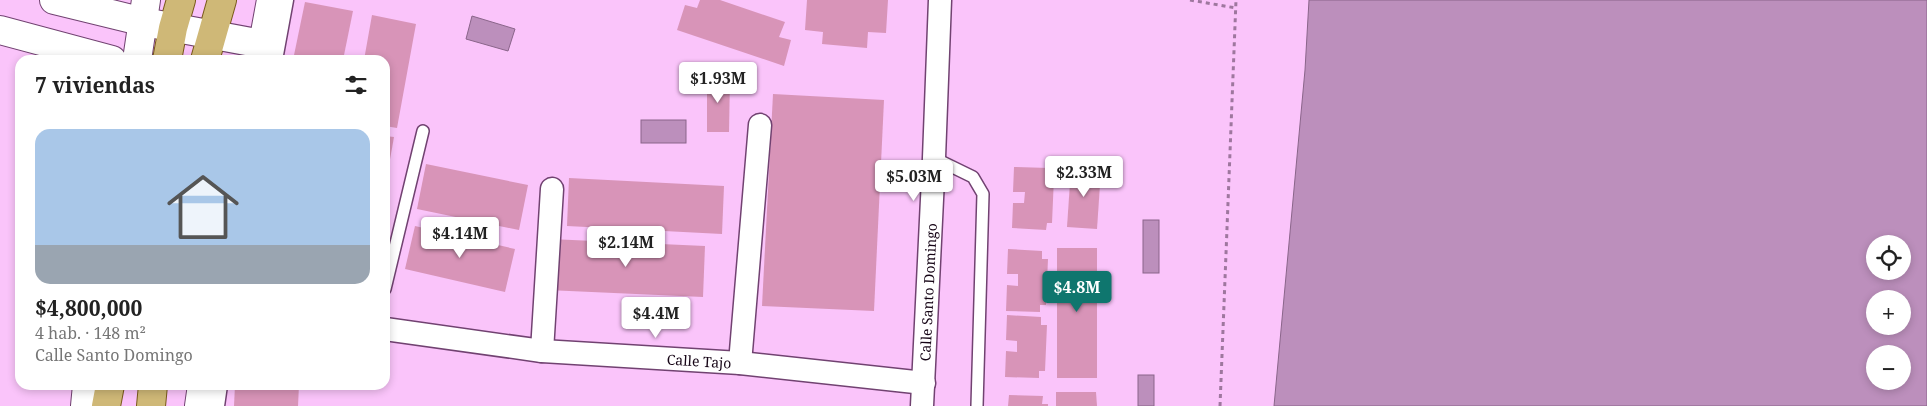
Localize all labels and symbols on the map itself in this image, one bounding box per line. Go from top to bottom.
pin: $1.93M [677,62,759,104]
pin: $2.33M [1043,156,1125,198]
pin: $5.03M [873,160,955,202]
pin: $4.14M [419,216,501,259]
street label: Calle Santo Domingo [915,223,940,362]
pin: $2.14M [585,226,667,268]
pin: $4.8M [1042,270,1112,313]
pin: $4.4M [621,296,691,339]
street label: Calle Tajo [666,349,732,372]

